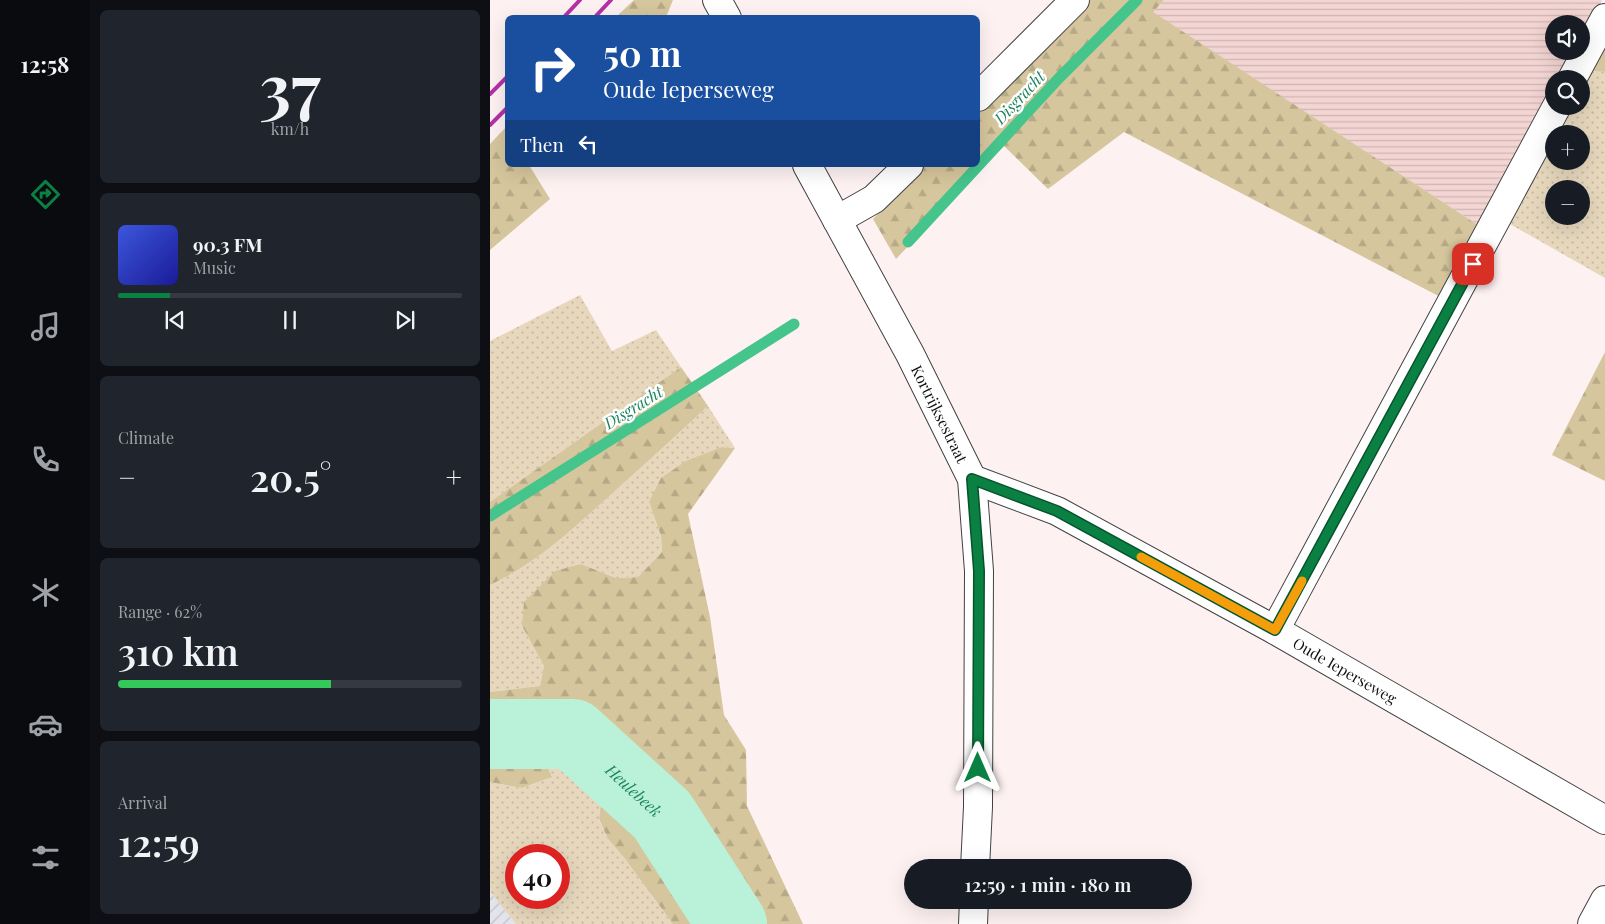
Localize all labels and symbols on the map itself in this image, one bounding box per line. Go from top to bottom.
water label: Disgracht [988,65,1049,129]
pin [1452,243,1494,285]
street label: Kortrijksestraat [907,362,973,467]
water label: Disgracht [599,380,667,434]
street label: Oude Ieperseweg [1290,633,1401,708]
position arrow [951,741,1003,793]
water label: Heulebeek [601,758,667,821]
speed limit sign: 40 [505,844,570,909]

